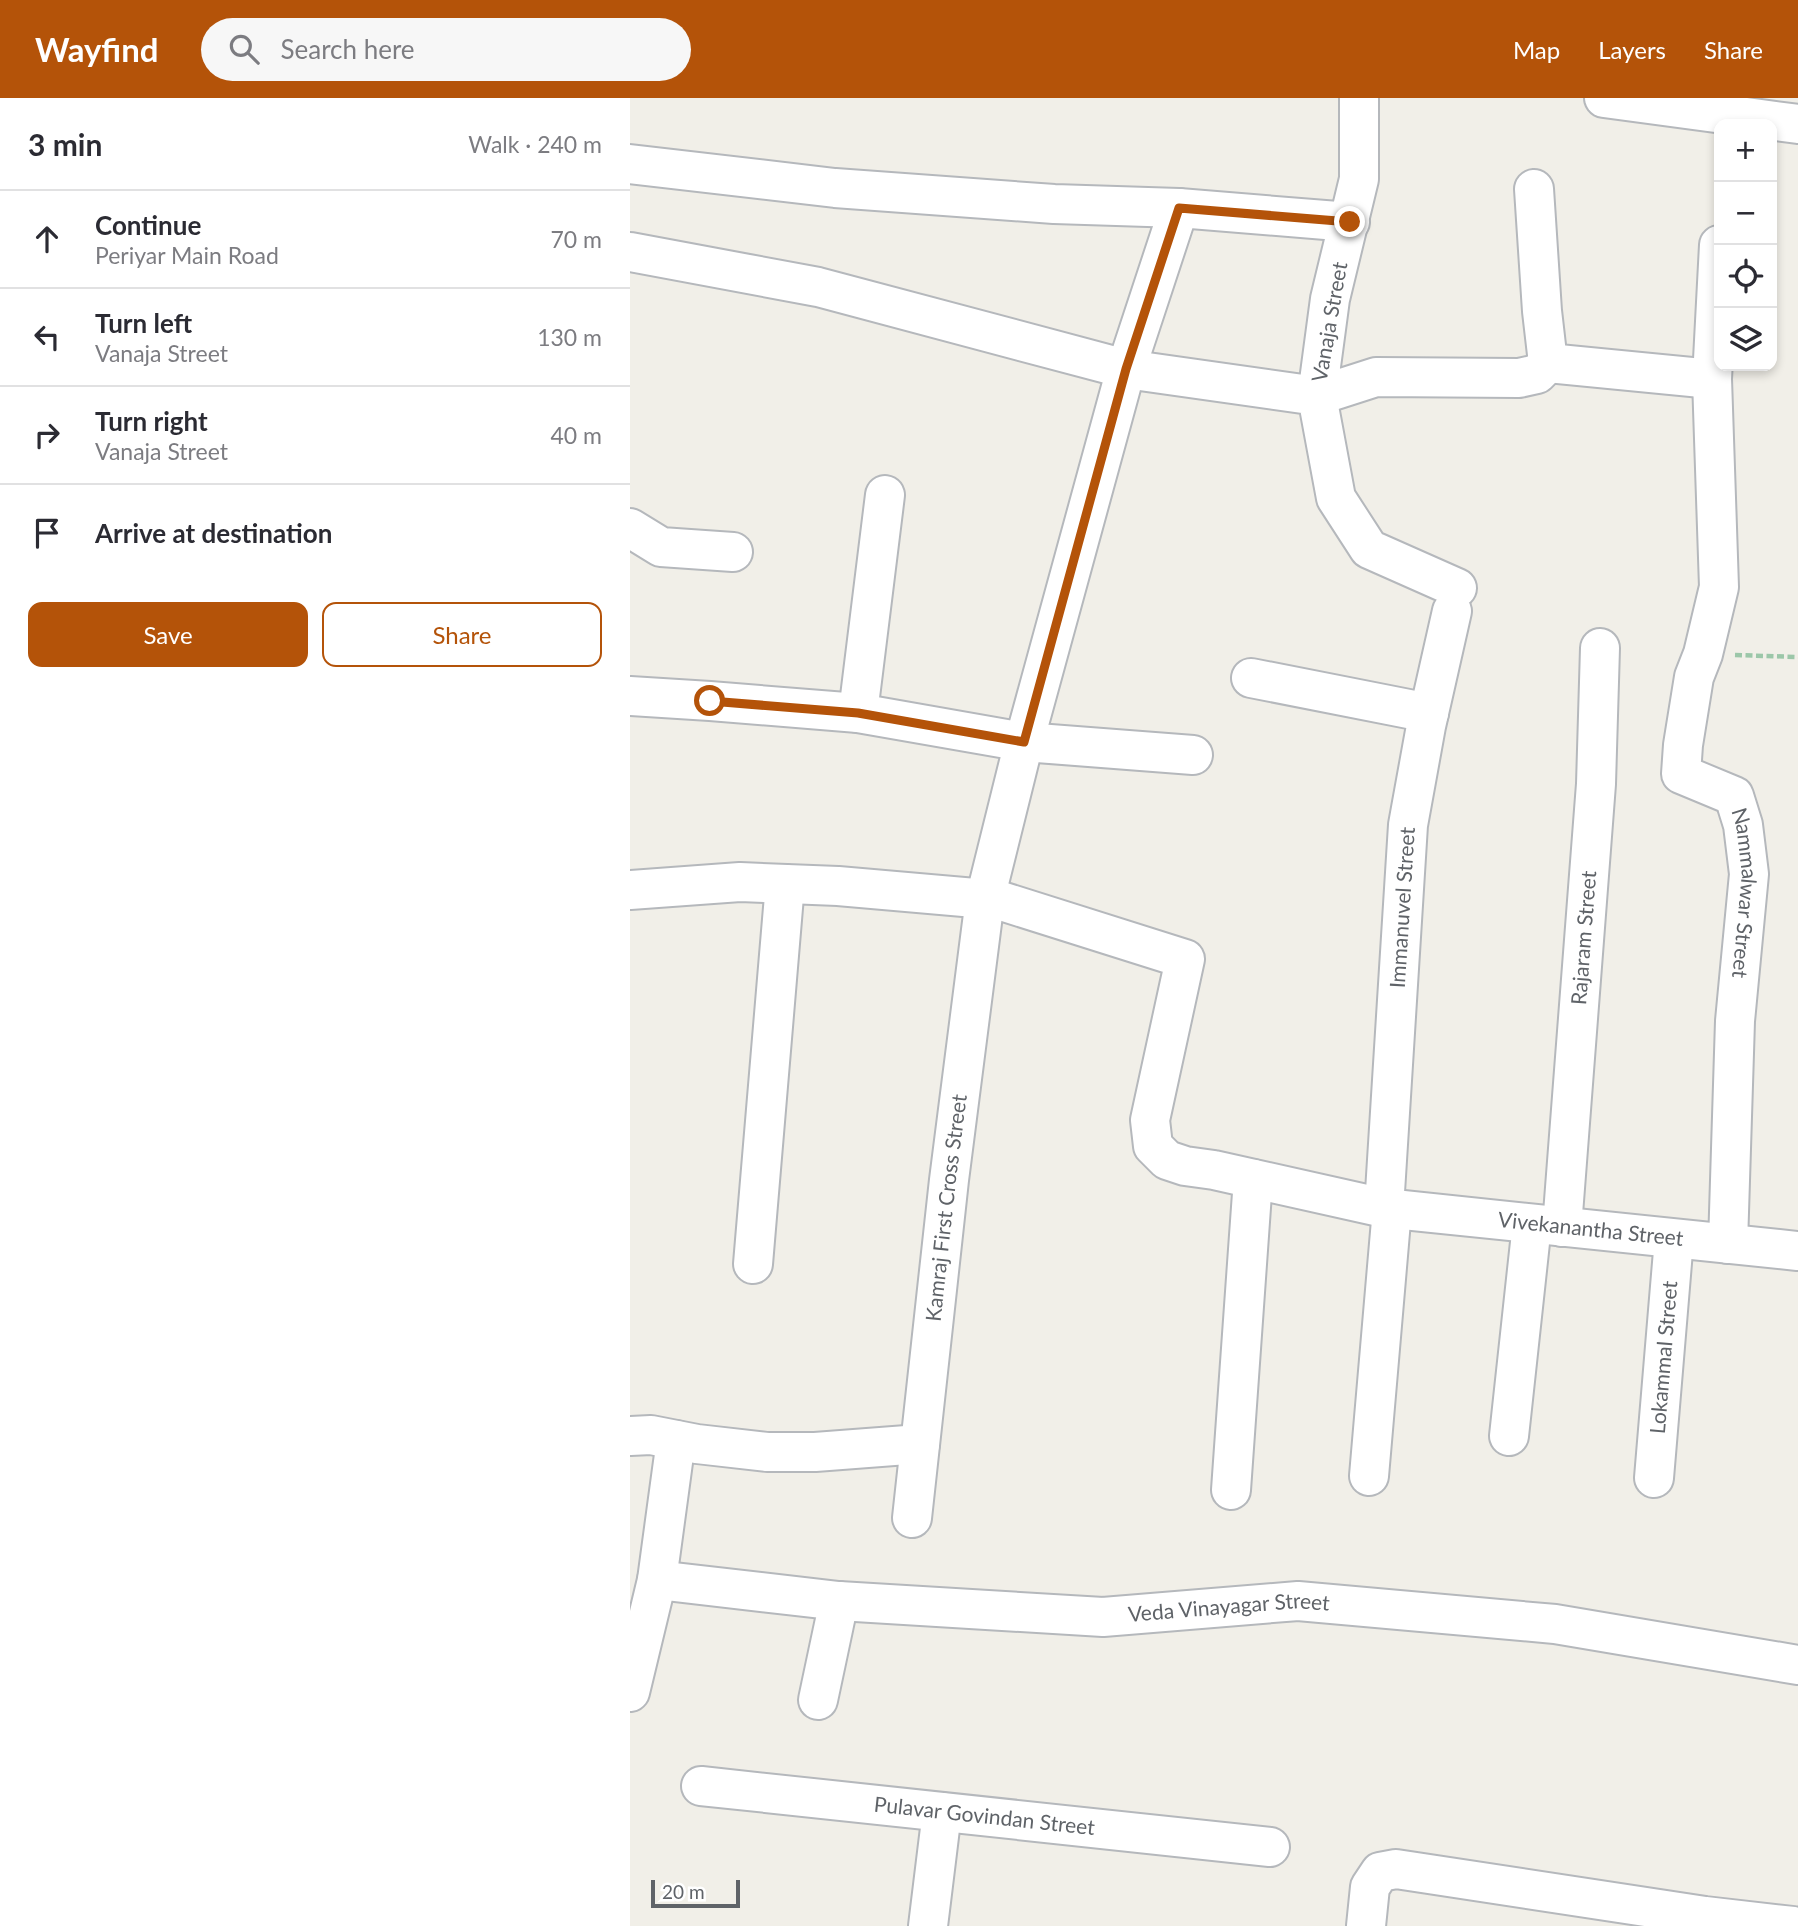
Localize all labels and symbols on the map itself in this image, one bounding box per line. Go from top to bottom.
route end [1334,206,1365,237]
street label: Vanaja Street [1306,259,1351,384]
route start [694,685,725,716]
street label: Nammalwar Street [1727,805,1763,980]
street label: Immanuvel Street [1384,826,1419,989]
street label: Rajaram Street [1565,869,1600,1006]
street label: Kamraj First Cross Street [920,1092,971,1323]
street label: Vivekanantha Street [1497,1206,1685,1250]
street label: Lokammal Street [1644,1279,1682,1435]
street label: Veda Vinayagar Street [1127,1587,1331,1626]
street label: Pulavar Govindan Street [873,1791,1097,1839]
scale bar [651,1877,740,1909]

